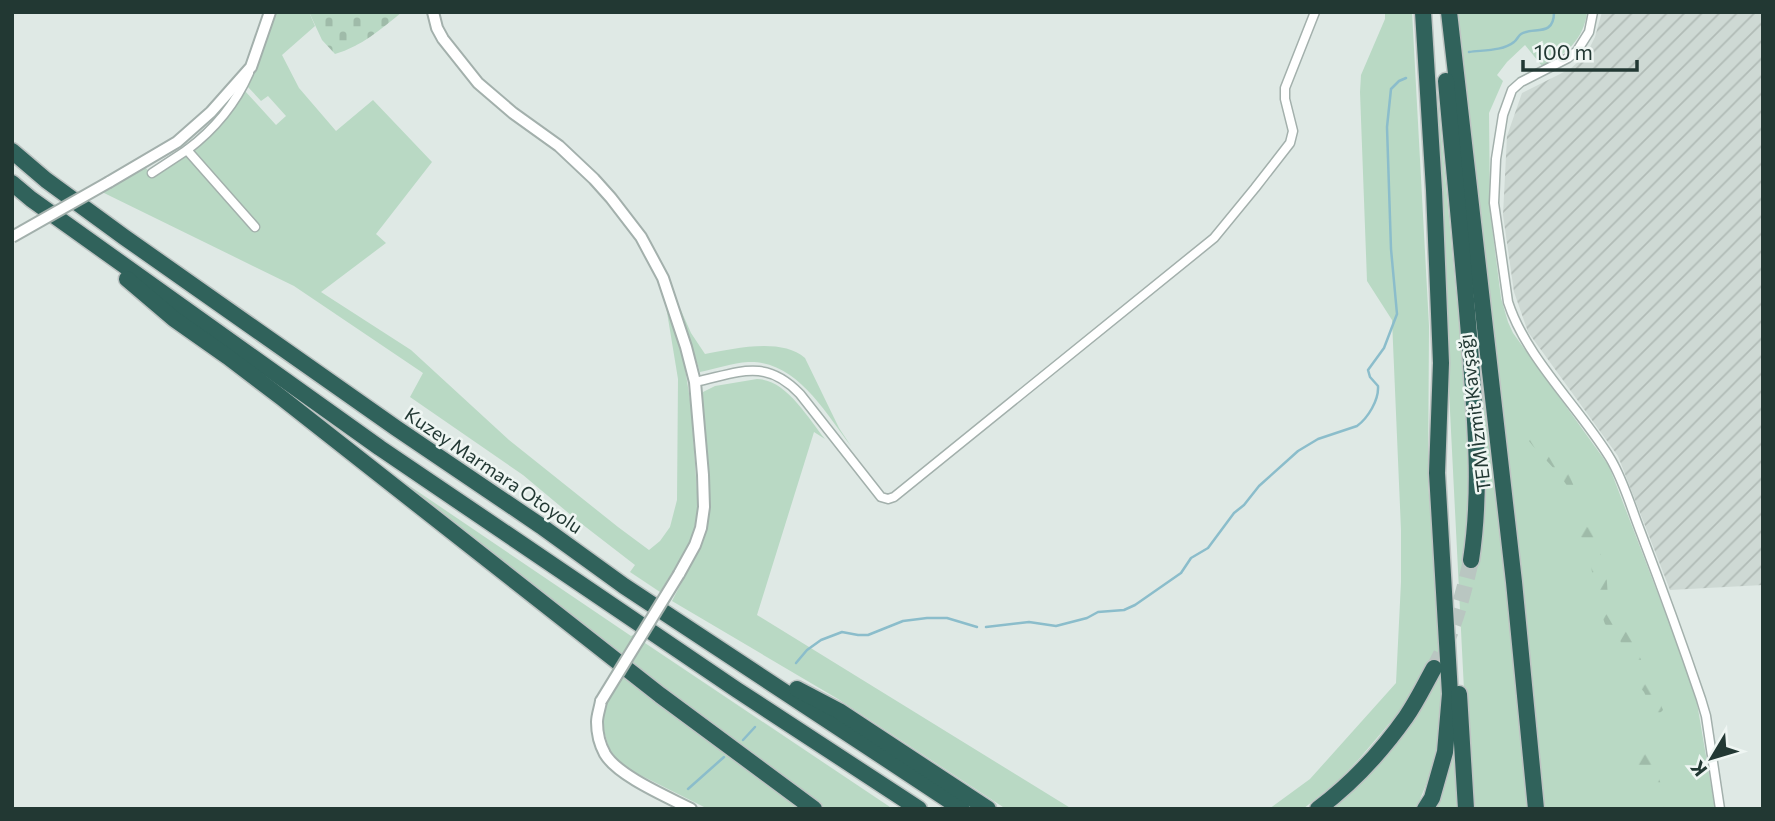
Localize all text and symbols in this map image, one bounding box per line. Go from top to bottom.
scale bar [1523,28,1637,72]
text: 100 m [1534,39,1593,64]
street label: TEM İzmit Kavşağı [1453,333,1495,493]
street label: Kuzey Marmara Otoyolu [401,402,587,538]
north arrow [1677,723,1747,793]
text: K [1685,756,1711,781]

